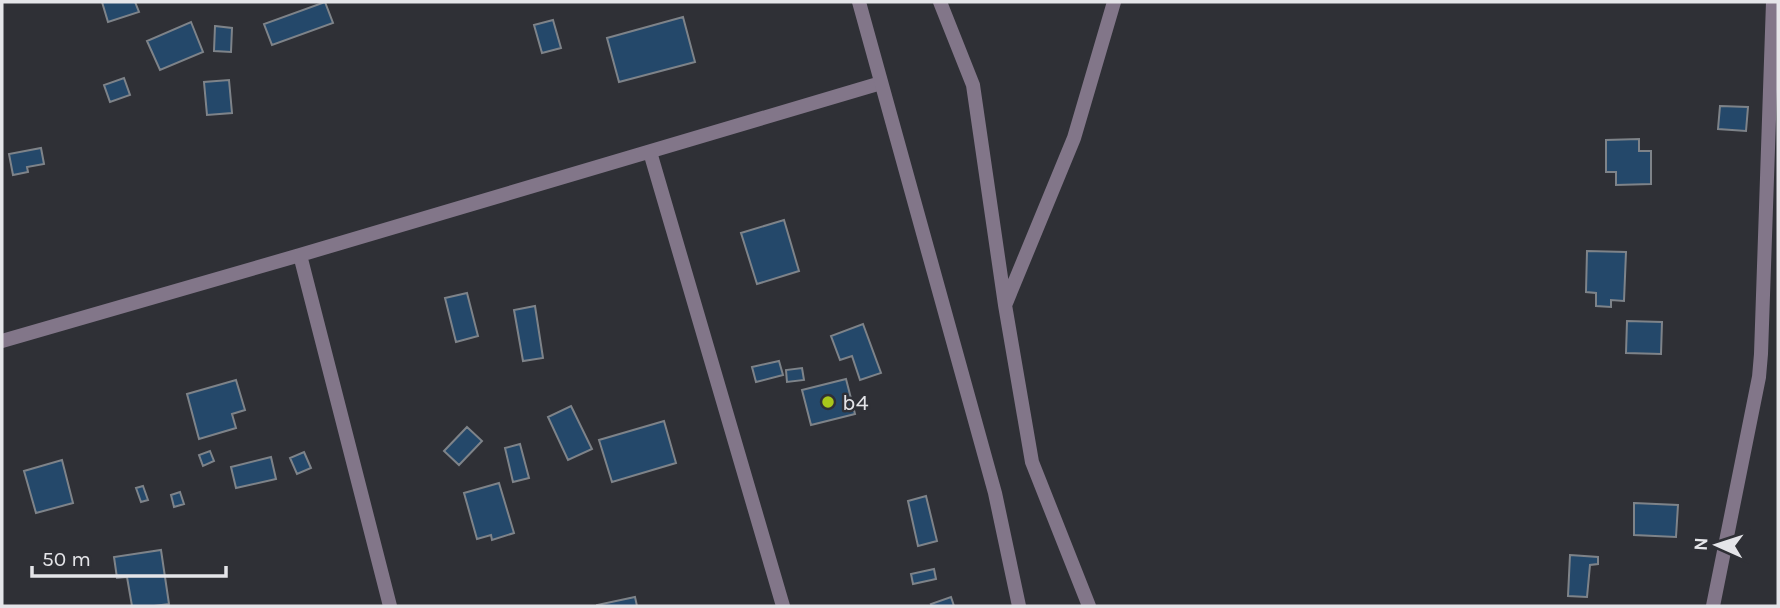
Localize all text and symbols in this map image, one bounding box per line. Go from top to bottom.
place label: b4 [842,389,869,416]
marker: b4 [820,394,836,410]
north arrow [1682,510,1752,580]
scale bar [32,534,226,578]
text: N [1690,537,1712,552]
text: 50 m [42,547,91,571]

